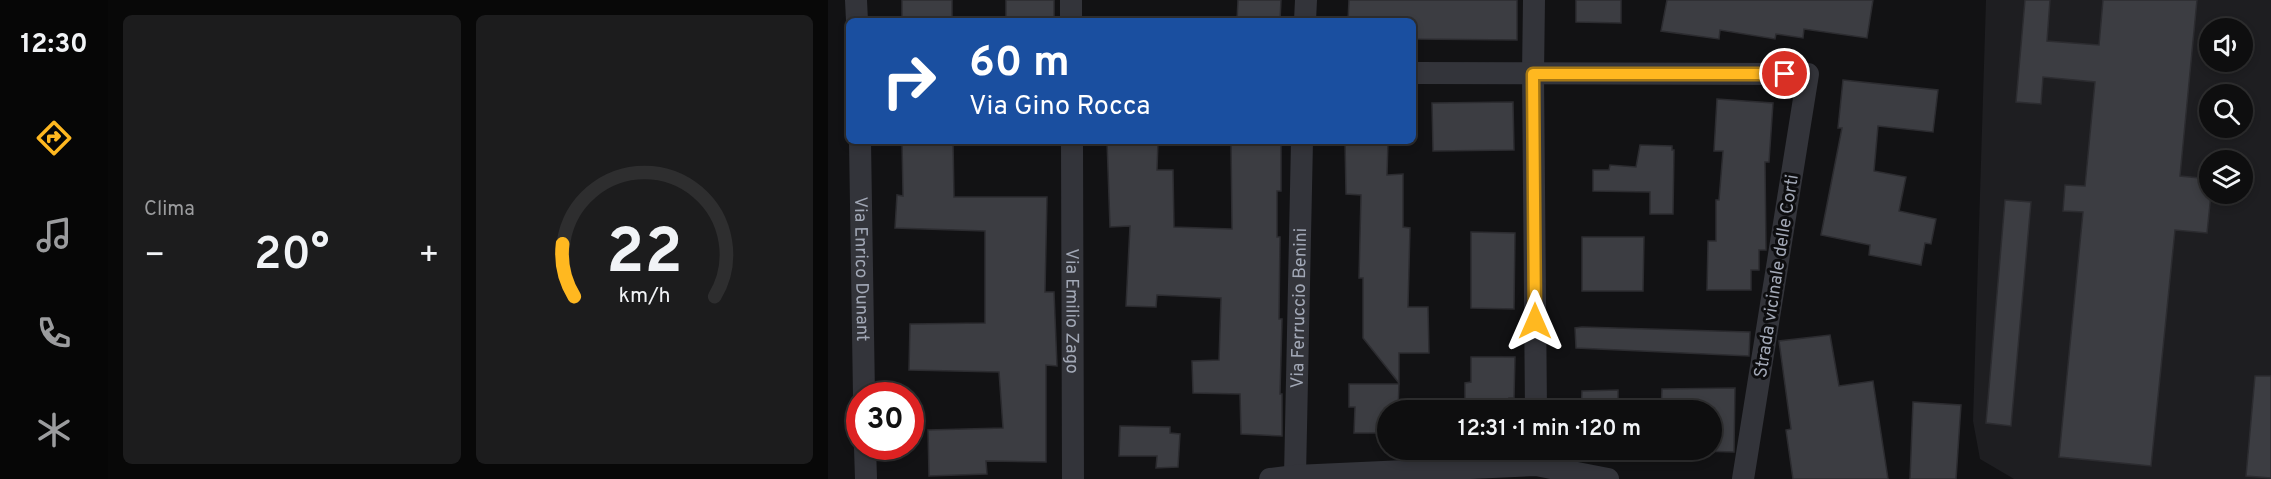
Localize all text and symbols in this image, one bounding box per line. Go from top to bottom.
map controls [2199,18,2253,204]
button: sound [2199,18,2253,72]
text: 12:30 [20,28,88,62]
text: 60 m [969,38,1070,91]
icon: right [870,42,948,120]
pin [1759,48,1810,99]
icon: arrive [1768,57,1801,90]
button: search [2199,84,2253,138]
text: Via Gino Rocca [969,90,1150,124]
icon: directions [33,117,75,159]
button: layers [2199,150,2253,204]
street label: Strada vicinale delle Corti [1750,173,1805,380]
street label: Via Enrico Dunant [848,196,873,342]
text: Clima [144,197,195,223]
icon: music [33,214,75,256]
text: 22 [606,216,682,295]
street label: Via Ferruccio Benini [1287,227,1313,389]
text: 20° [254,228,330,285]
text: − [144,236,165,278]
text: + [418,236,439,278]
street label: Via Emilio Zago [1059,248,1083,374]
text: km/h [618,283,670,310]
position arrow [1503,289,1567,353]
icon: phone [33,312,75,354]
speed limit sign: 30 [846,382,924,460]
icon: climate [33,409,75,451]
text: 12:31 · 1 min · 120 m [1458,416,1641,443]

